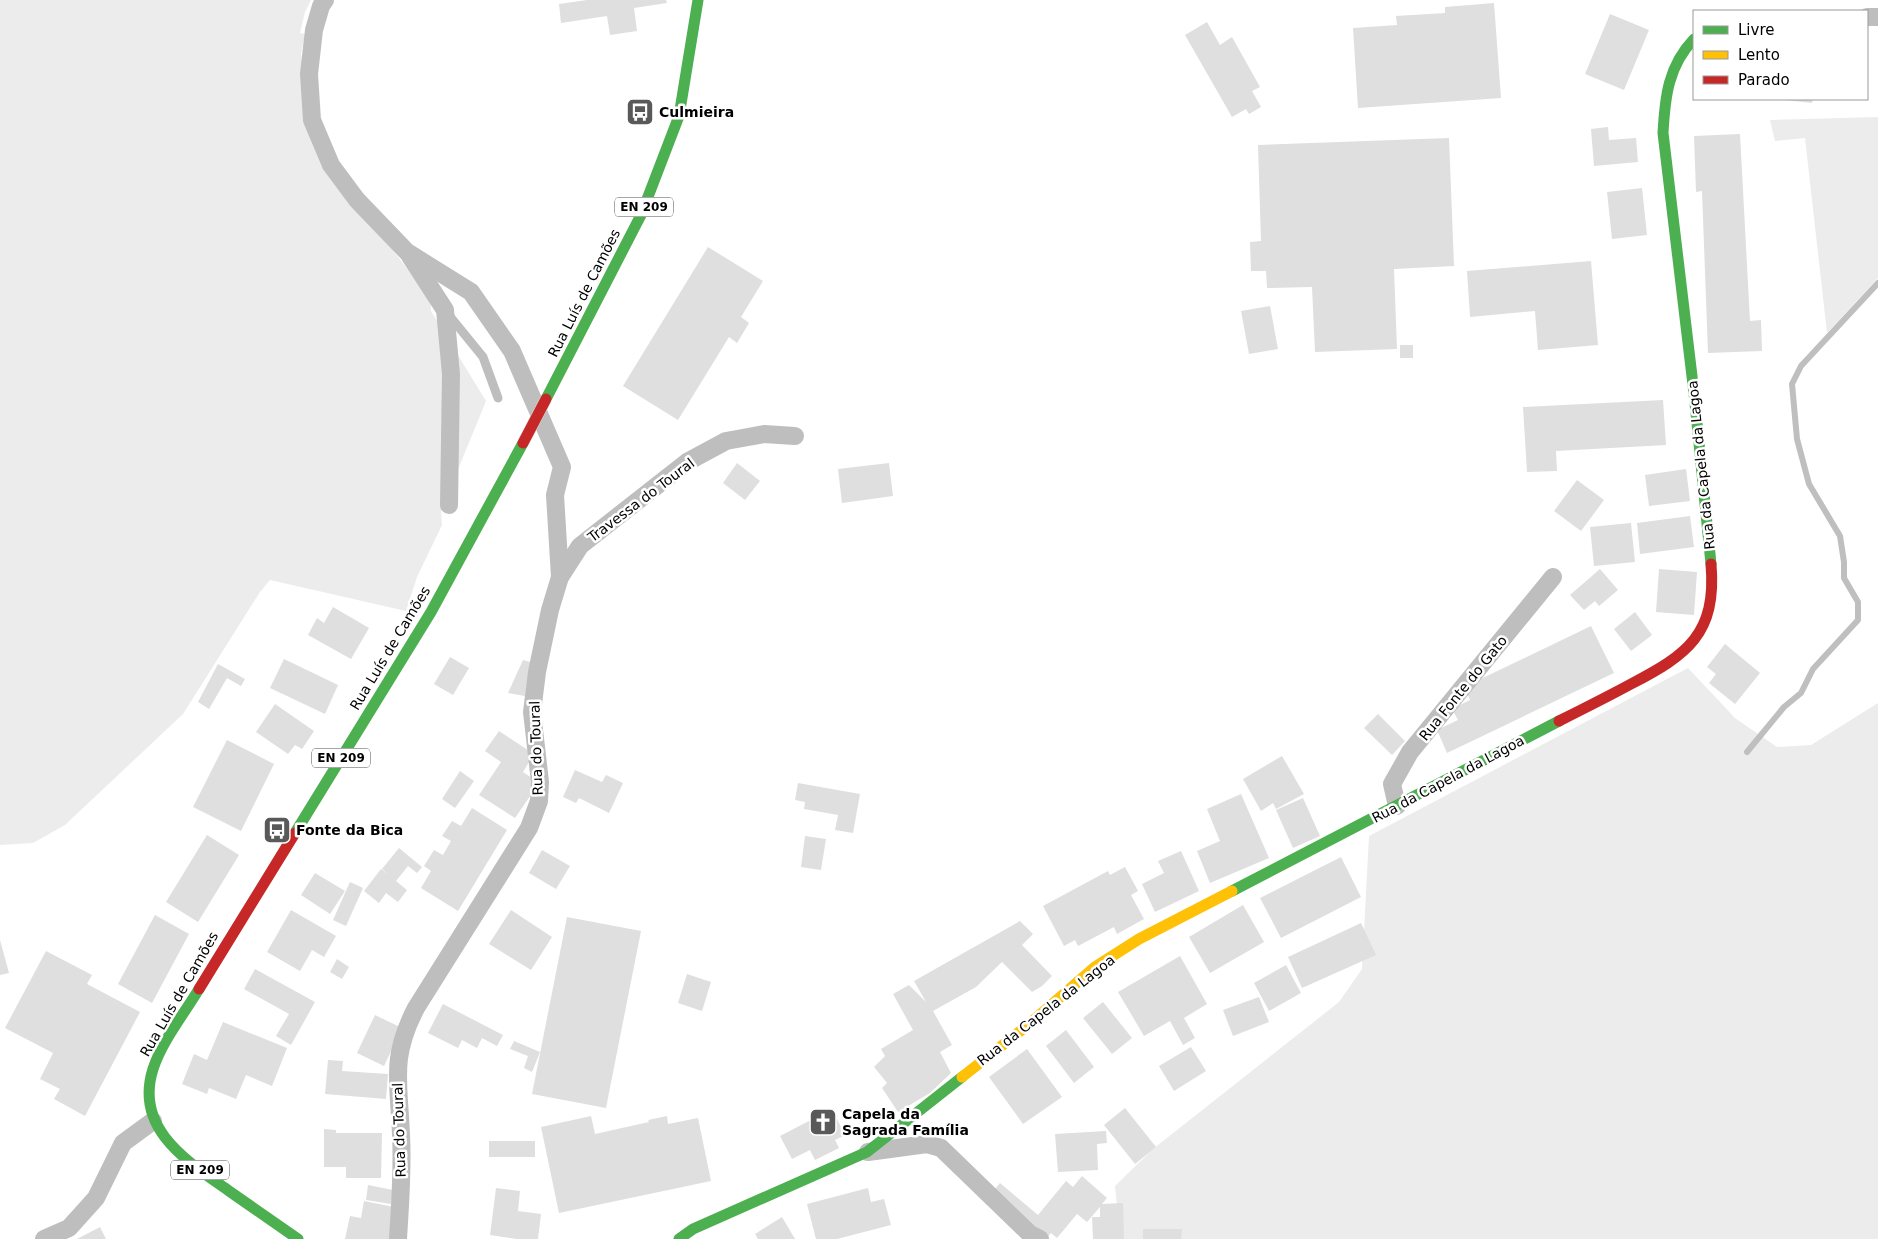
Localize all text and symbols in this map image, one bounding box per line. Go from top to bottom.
legend [1693,10,1868,100]
text: Livre [1738,21,1774,39]
text: Lento [1738,46,1780,64]
text: Parado [1738,71,1790,89]
bus stop icon: Culmieira [625,97,655,127]
place label: Culmieira [659,104,734,120]
road number: EN 209 [615,198,673,216]
street label: Rua Luís de Camões [545,226,623,360]
street label: Rua da Capela da Lagoa [1684,380,1718,550]
street label: Travessa do Toural [584,455,697,546]
street label: Rua Luís de Camões [347,583,433,713]
street label: Rua Fonte do Gato [1416,632,1510,744]
street label: Rua do Toural [526,700,546,796]
street label: Rua da Capela da Lagoa [1369,732,1527,826]
road number: EN 209 [312,748,370,768]
bus stop icon: Fonte da Bica [262,815,292,845]
place label: Fonte da Bica [296,822,403,838]
street label: Rua Luís de Camões [137,929,221,1059]
street label: Rua da Capela da Lagoa [974,951,1118,1069]
street label: Rua do Toural [389,1082,409,1178]
place label: Capela da Sagrada Família [842,1106,969,1138]
church icon: Capela da Sagrada Família [808,1107,838,1137]
road number: EN 209 [171,1160,229,1180]

